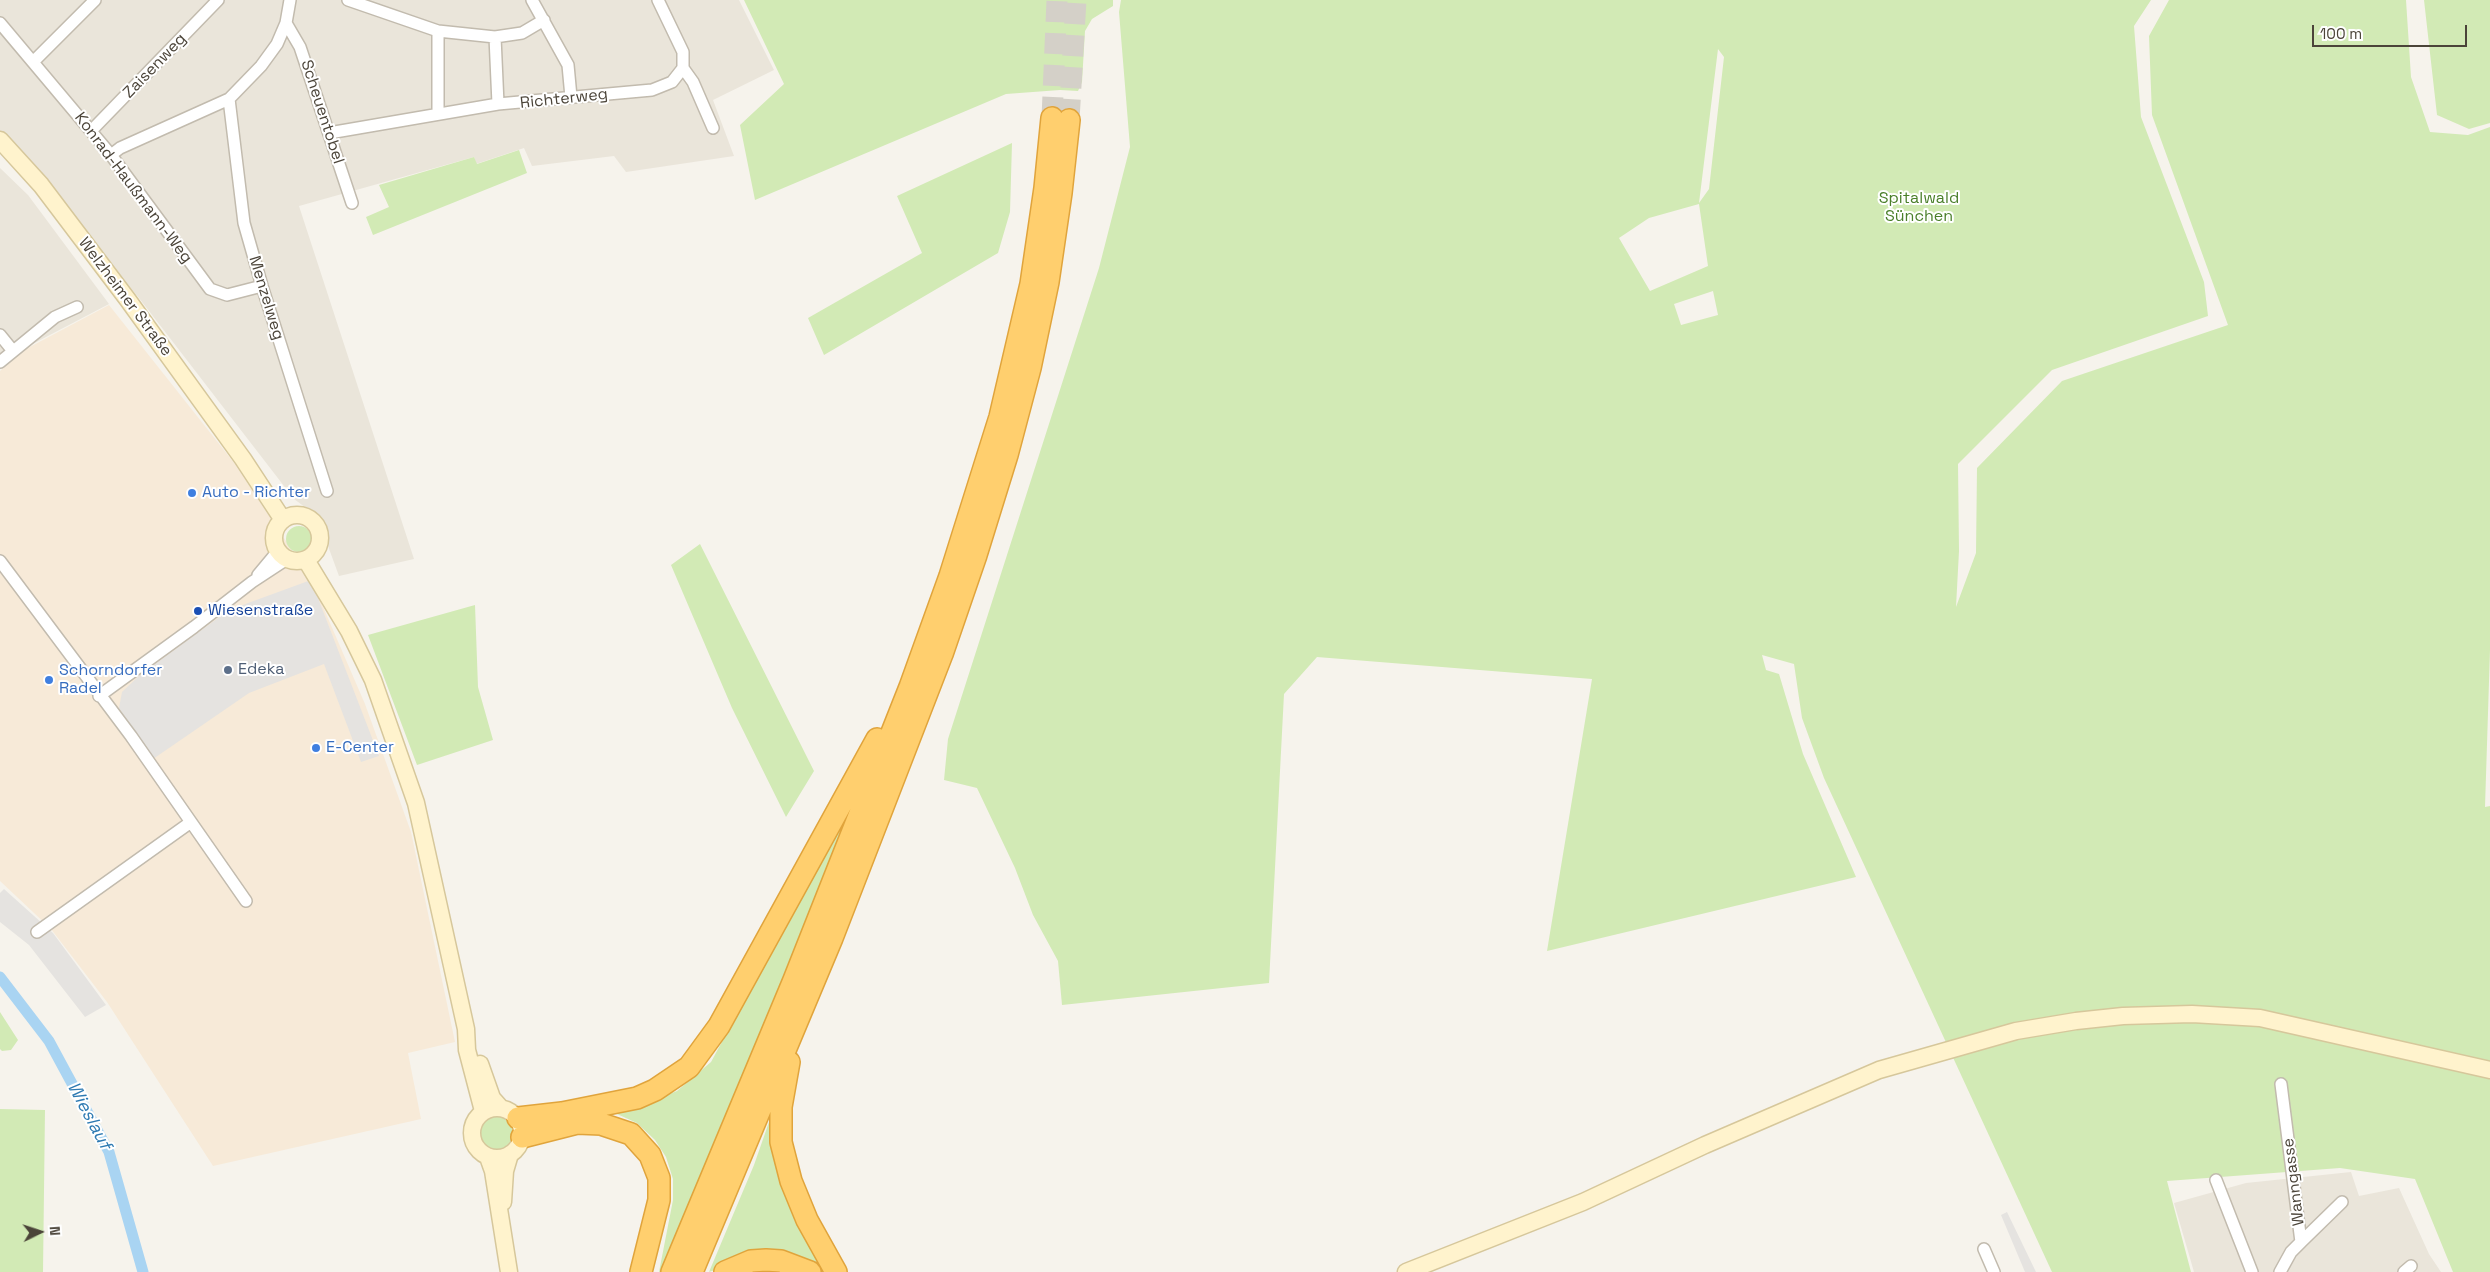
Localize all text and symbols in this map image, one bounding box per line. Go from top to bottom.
scale bar [2315,15,2470,47]
text: 100 m [2320,24,2362,43]
street label: Zaisenweg [119,30,191,102]
street label: Scheuentobel [296,58,348,166]
street label: Richterweg [519,85,609,113]
street label: Konrad-Haußmann-Weg [70,109,196,267]
park label: Spitalwald Sünchen [1879,189,1959,227]
street label: Welzheimer Straße [74,234,176,360]
street label: Menzelweg [244,254,288,342]
place label: Auto - Richter [202,483,310,503]
marker: Auto - Richter [186,487,198,499]
place label: Wiesenstraße [208,601,313,621]
marker: Wiesenstraße [192,605,204,617]
place label: Edeka [238,660,284,680]
place label: Schorndorfer Radel [59,661,162,699]
marker: Edeka [222,664,234,676]
marker: Schorndorfer Radel [43,674,55,686]
place label: E-Center [326,738,394,758]
marker: E-Center [310,742,322,754]
water label: Wieslauf [62,1078,116,1154]
street label: Wanngasse [2279,1137,2309,1227]
north arrow [15,1207,65,1257]
text: N [46,1226,64,1236]

